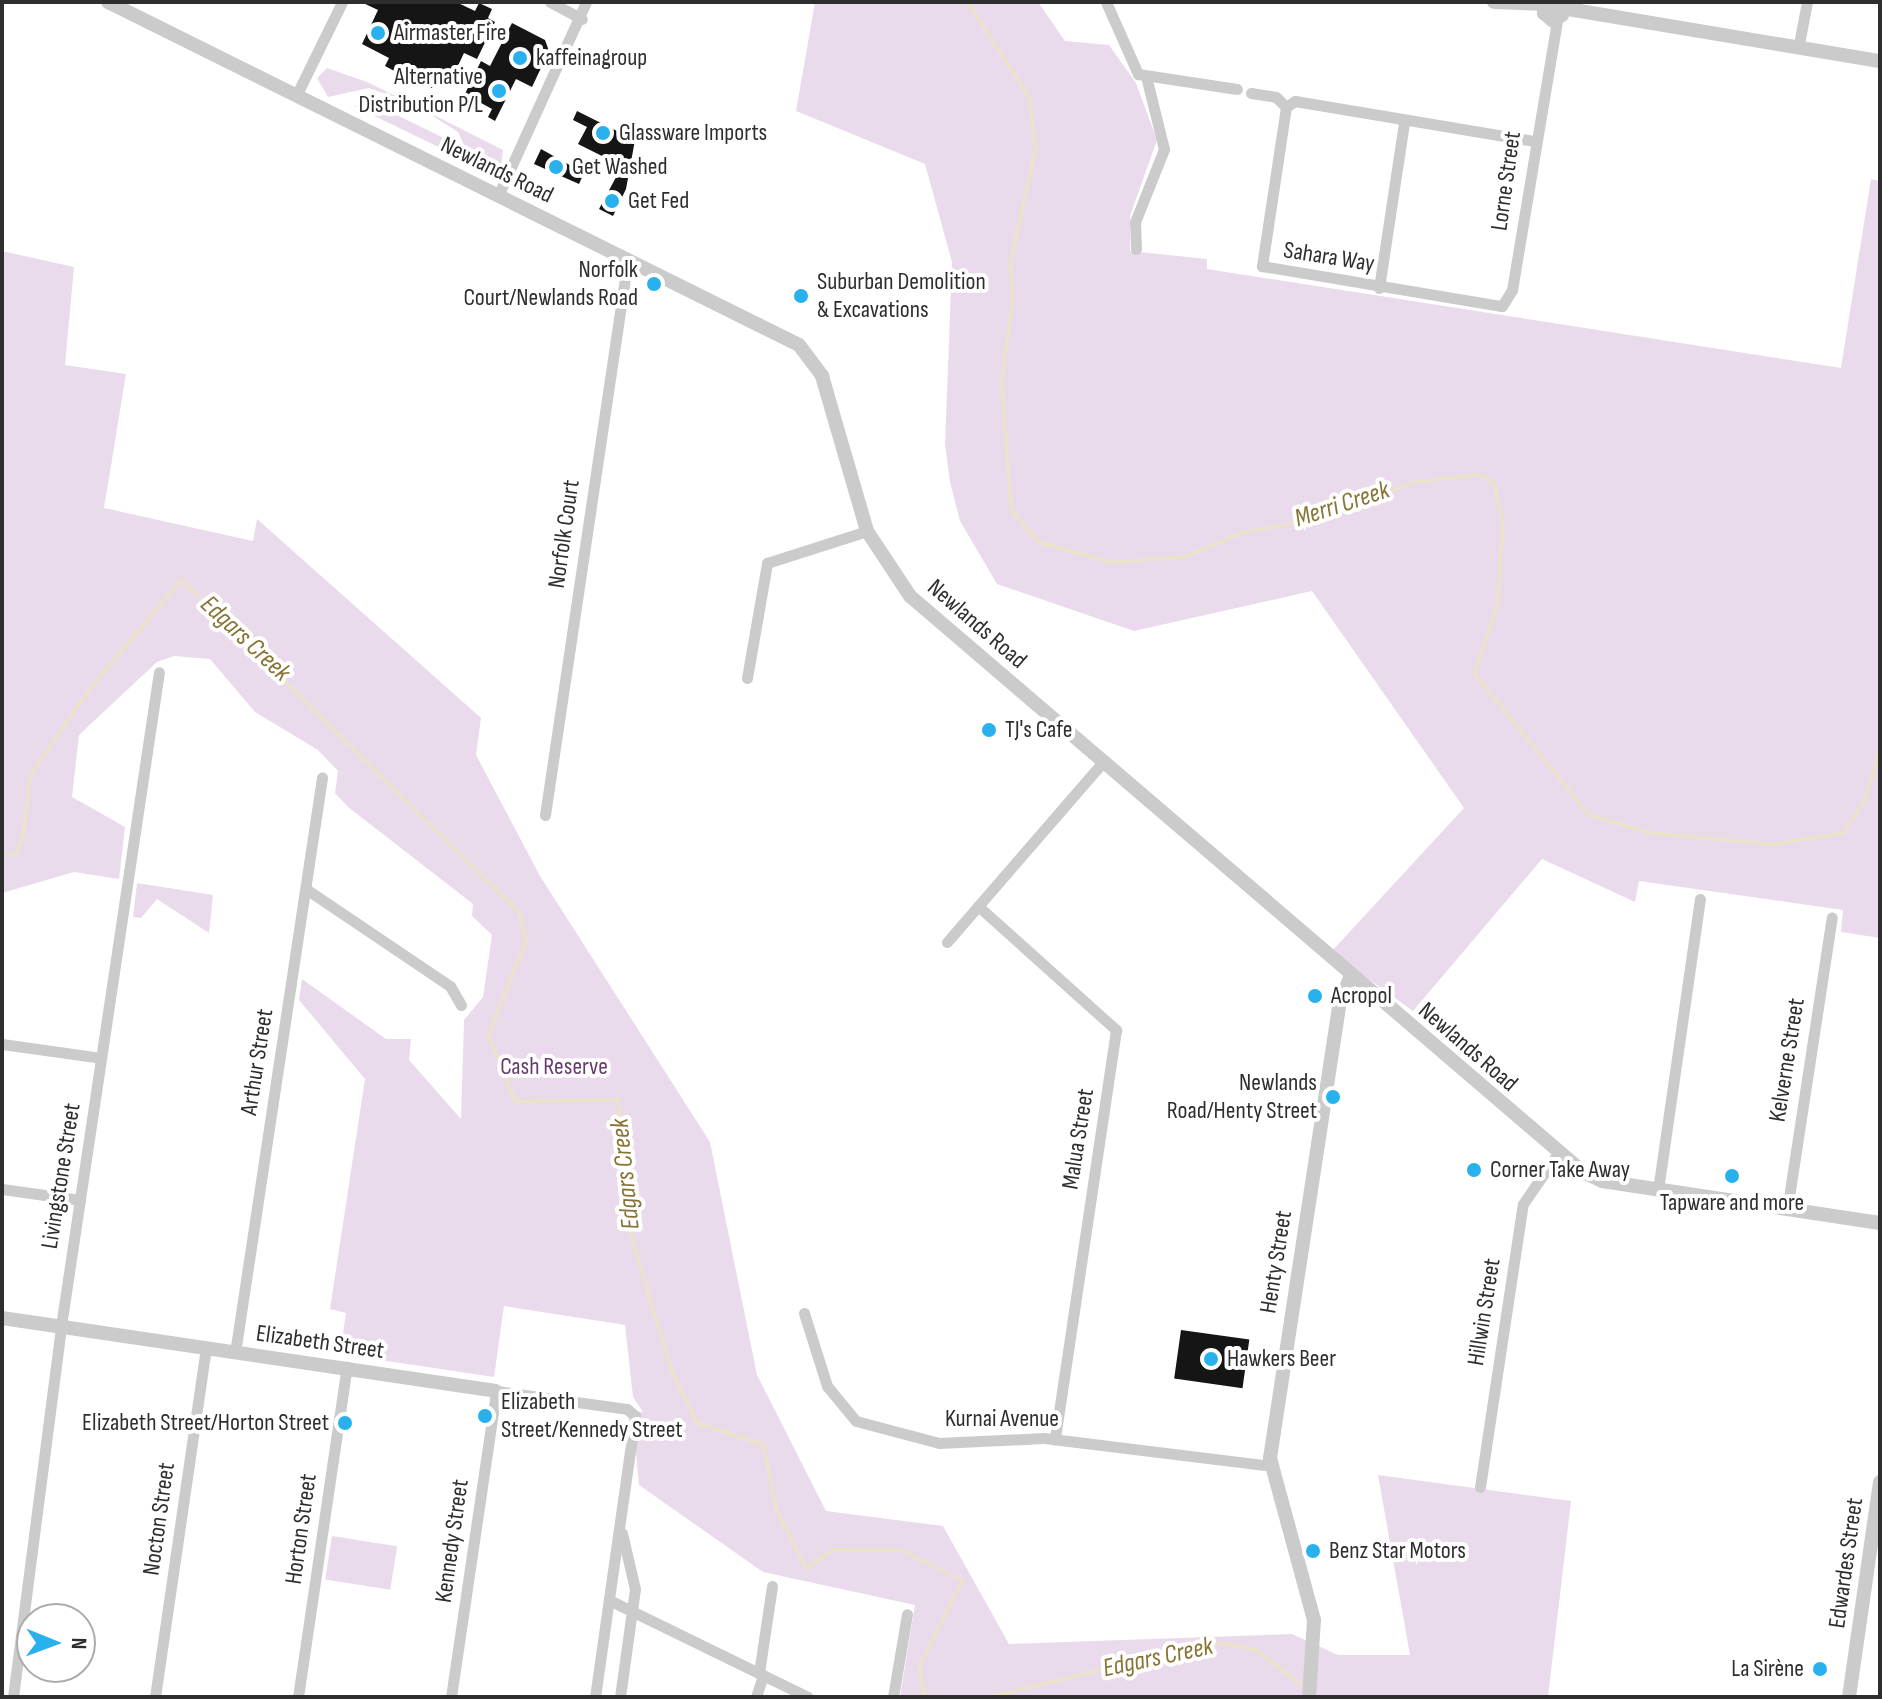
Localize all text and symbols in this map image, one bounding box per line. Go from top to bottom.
place label: Airmaster Fire [394,19,506,47]
marker: Airmaster Fire [369,24,387,42]
place label: kaffeinagroup [536,44,647,72]
marker: kaffeinagroup [511,49,529,67]
place label: Alternative Distribution P/L [359,63,483,119]
marker: Alternative Distribution P/L [490,82,508,100]
place label: Glassware Imports [619,119,767,147]
marker: Glassware Imports [594,124,612,142]
street label: Newlands Road [436,130,558,210]
street label: Lorne Street [1485,130,1527,232]
place label: Get Washed [572,153,667,181]
marker: Get Washed [547,158,565,176]
place label: Get Fed [628,187,689,215]
marker: Get Fed [603,192,621,210]
street label: Sahara Way [1281,236,1377,278]
place label: Norfolk Court/Newlands Road [463,256,638,312]
place label: Suburban Demolition & Excavations [817,268,986,324]
marker: Norfolk Court/Newlands Road [645,275,663,293]
marker: Suburban Demolition & Excavations [792,287,810,305]
water label: Merri Creek [1291,475,1393,535]
street label: Norfolk Court [542,478,586,590]
street label: Newlands Road [922,573,1032,675]
water label: Edgars Creek [194,590,296,688]
place label: TJ's Cafe [1005,716,1072,744]
marker: TJ's Cafe [980,721,998,739]
place label: Acropol [1331,982,1392,1010]
marker: Acropol [1306,987,1324,1005]
street label: Newlands Road [1413,996,1523,1098]
street label: Kelverne Street [1763,996,1811,1124]
street label: Arthur Street [234,1007,280,1117]
park label: Cash Reserve [500,1053,608,1081]
place label: Newlands Road/Henty Street [1167,1069,1317,1125]
street label: Malua Street [1056,1087,1100,1191]
marker: Newlands Road/Henty Street [1324,1088,1342,1106]
street label: Livingstone Street [35,1101,87,1251]
water label: Edgars Creek [605,1117,647,1231]
place label: Corner Take Away [1490,1156,1630,1184]
marker: Corner Take Away [1465,1161,1483,1179]
marker: Tapware and more [1723,1167,1741,1185]
place label: Tapware and more [1660,1189,1804,1217]
street label: Henty Street [1254,1209,1298,1315]
street label: Hillwin Street [1461,1256,1507,1368]
street label: Elizabeth Street [254,1319,386,1365]
place label: Hawkers Beer [1227,1345,1336,1373]
marker: Hawkers Beer [1202,1350,1220,1368]
place label: Elizabeth Street/Kennedy Street [501,1388,683,1444]
street label: Kurnai Avenue [945,1405,1059,1433]
marker: Elizabeth Street/Kennedy Street [476,1407,494,1425]
place label: Elizabeth Street/Horton Street [82,1409,329,1437]
marker: Elizabeth Street/Horton Street [336,1414,354,1432]
street label: Nocton Street [137,1461,181,1577]
street label: Horton Street [279,1472,323,1586]
street label: Kennedy Street [429,1478,475,1604]
street label: Edwardes Street [1823,1496,1869,1630]
place label: Benz Star Motors [1329,1537,1466,1565]
marker: Benz Star Motors [1304,1542,1322,1560]
north arrow [16,1603,96,1683]
water label: Edgars Creek [1100,1631,1216,1685]
text: N [65,1637,92,1650]
place label: La Sirène [1731,1655,1804,1683]
marker: La Sirène [1811,1660,1829,1678]

